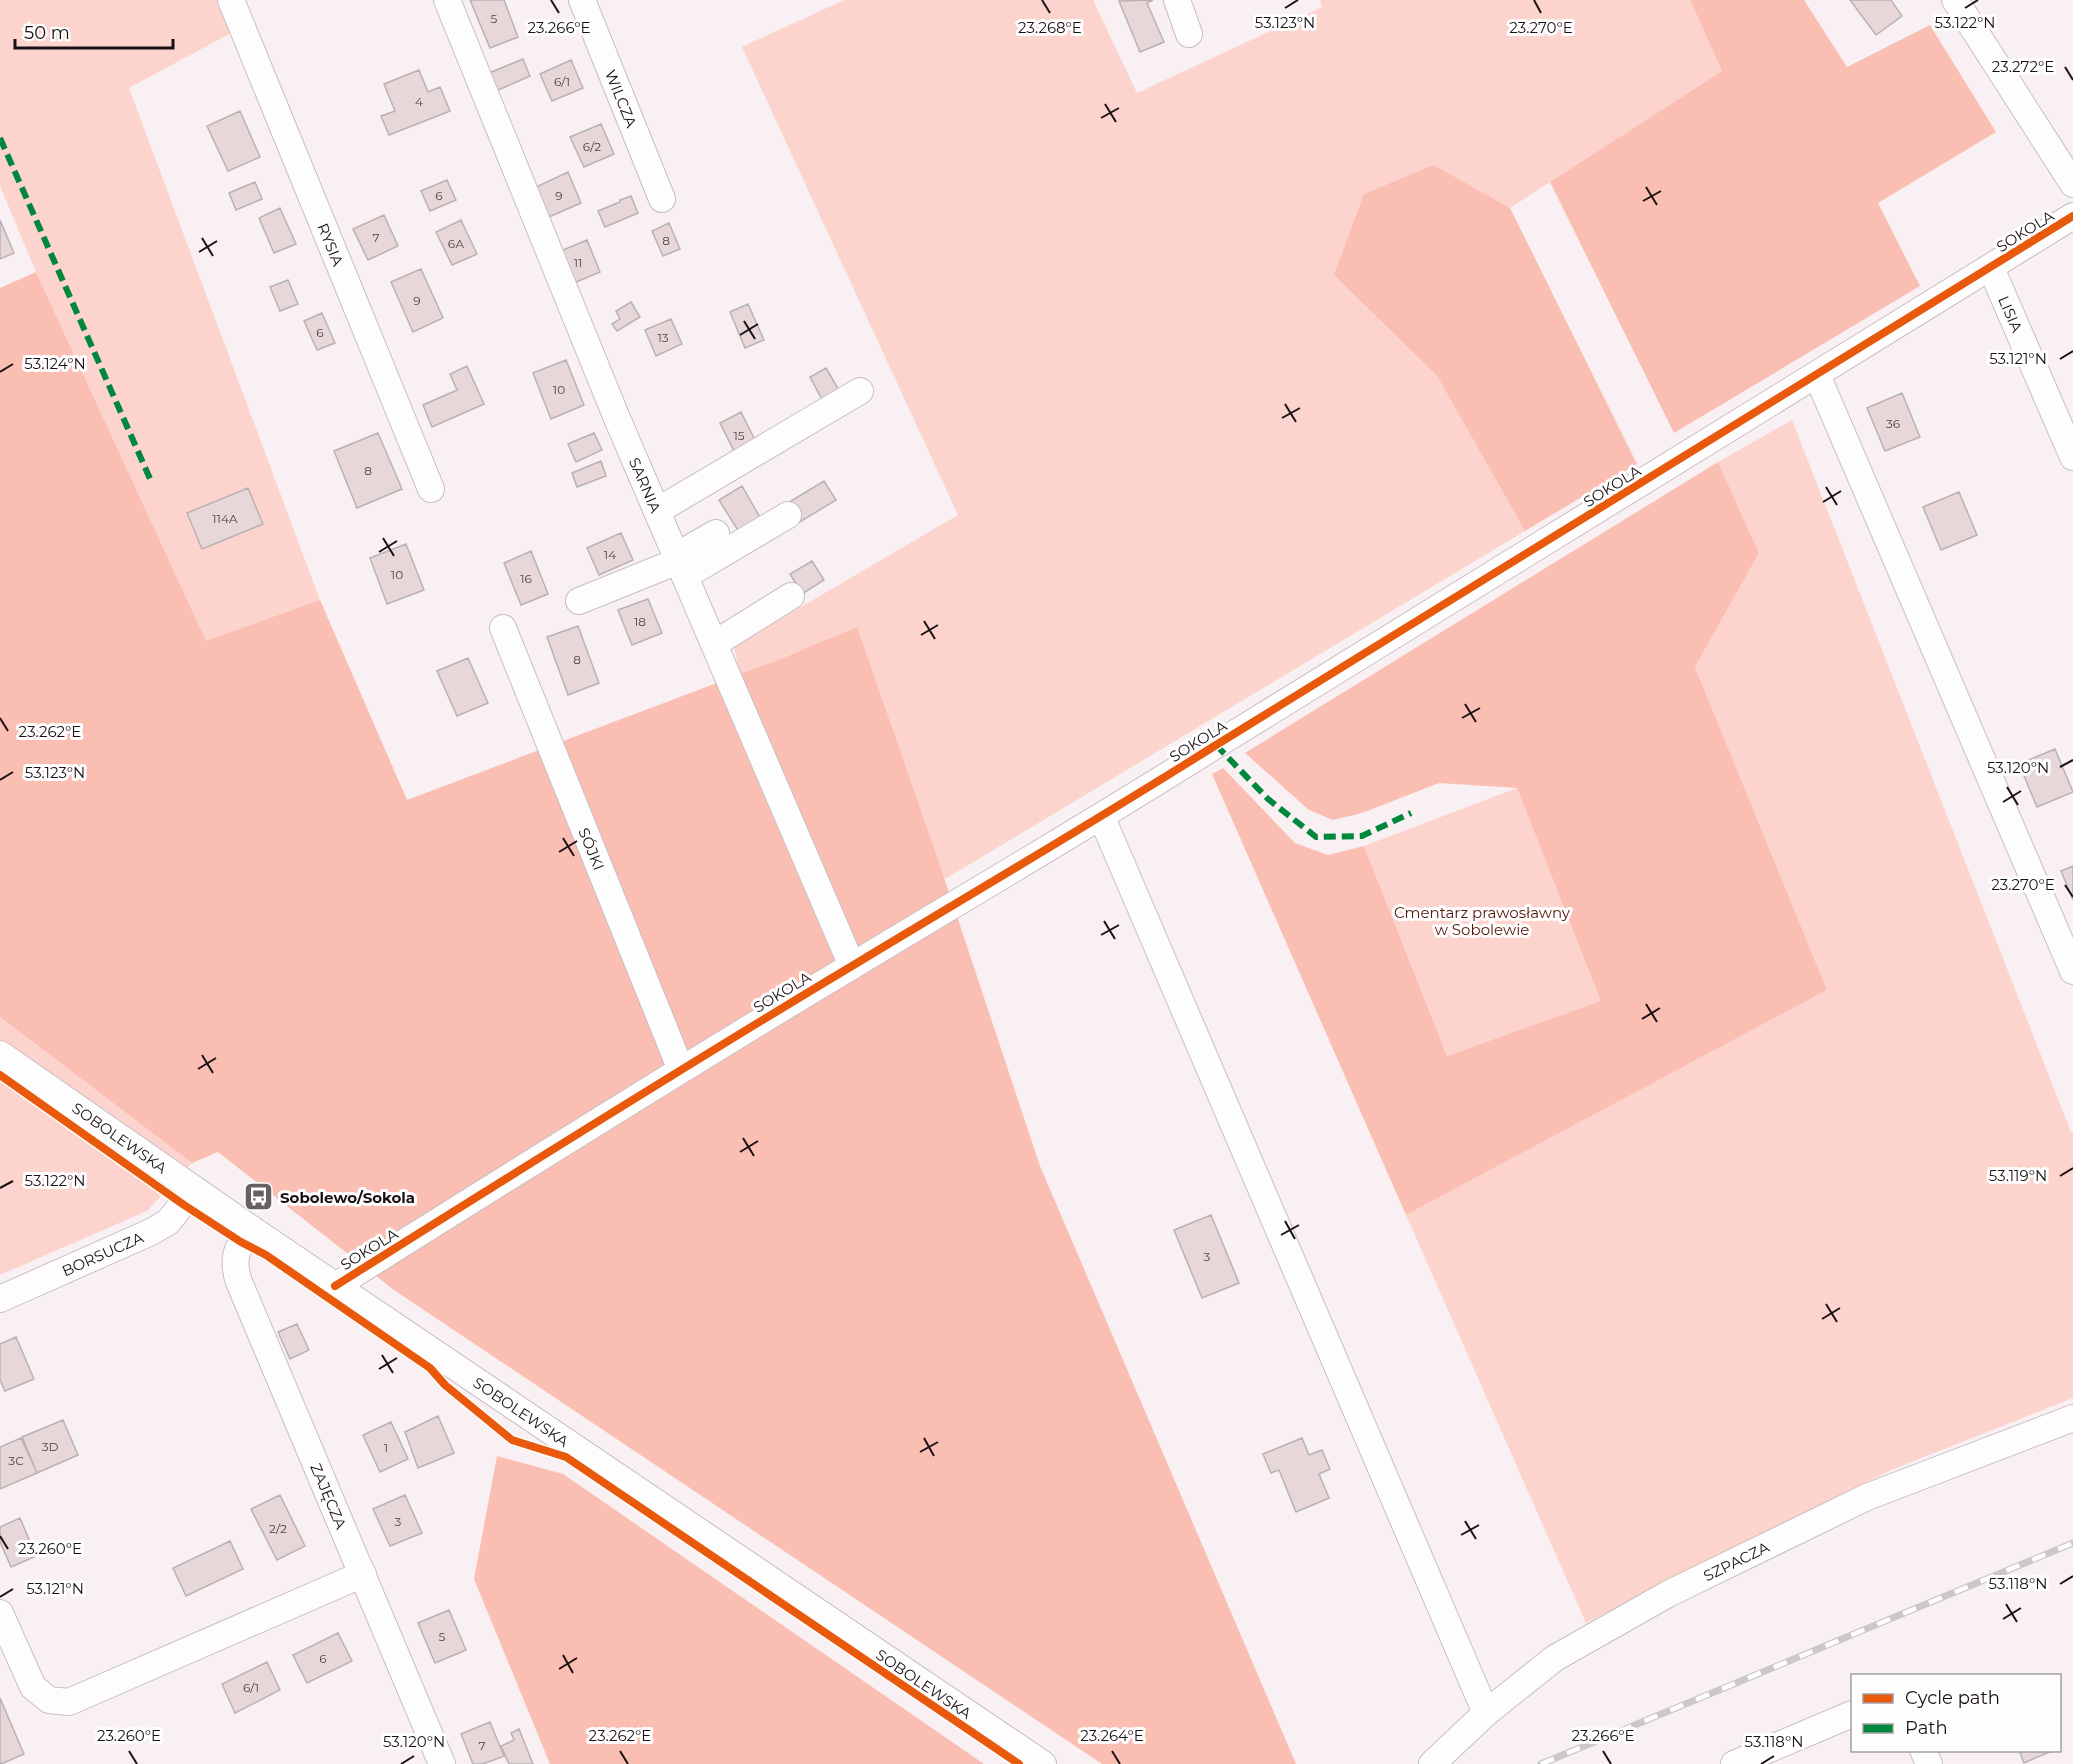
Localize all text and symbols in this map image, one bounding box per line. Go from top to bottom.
house number: 5 [491,11,498,26]
scale bar [15,12,172,50]
text: 53.123°N [1255,13,1315,32]
text: 53.122°N [1935,13,1995,32]
text: 23.266°E [527,18,591,37]
text: 23.268°E [1018,18,1082,37]
text: 23.270°E [1509,18,1573,37]
text: 50 m [24,22,70,44]
text: 23.272°E [1992,57,2054,76]
street label: WILCZA [601,67,642,130]
house number: 6/1 [554,74,570,89]
house number: 4 [415,94,423,109]
house number: 6/2 [583,139,601,154]
house number: 6 [435,188,443,203]
house number: 9 [555,188,563,203]
street label: SOKOLA [1993,206,2057,256]
street label: RYSIA [314,220,348,269]
house number: 7 [372,230,380,245]
house number: 8 [662,233,670,248]
house number: 6А [448,236,464,251]
house number: 11 [574,255,582,270]
house number: 9 [413,293,421,308]
street label: LISIA [1995,293,2027,335]
house number: 6 [316,325,324,340]
house number: 13 [657,330,669,345]
text: 53.121°N [1989,349,2047,368]
text: 53.124°N [24,354,86,373]
house number: 10 [553,382,565,397]
house number: 36 [1886,416,1900,431]
house number: 15 [733,428,745,443]
street label: SARNIA [625,454,666,516]
street label: SOKOLA [1580,461,1644,511]
house number: 8 [364,463,372,478]
house number: 114А [212,511,238,526]
house number: 14 [604,547,616,562]
house number: 10 [391,567,403,582]
house number: 16 [520,571,532,586]
house number: 18 [634,614,646,629]
house number: 8 [573,652,581,667]
street label: SOKOLA [1166,716,1230,766]
text: 23.262°E [19,722,81,741]
text: 53.120°N [1987,758,2049,777]
text: 53.123°N [25,763,85,782]
street label: SÓJKI [575,825,609,873]
text: 23.270°E [1991,875,2055,894]
park label: Cmentarz prawosławny w Sobolewie [1394,903,1571,939]
street label: SOKOLA [750,967,815,1017]
street label: SOBOLEWSKA [69,1098,171,1177]
text: 53.119°N [1989,1166,2047,1185]
text: 53.122°N [25,1171,85,1190]
bus stop icon: Sobolewo/Sokola [243,1181,275,1213]
place label: Sobolewo/Sokola [280,1188,415,1207]
street label: SOKOLA [337,1224,401,1274]
street label: BORSUCZA [59,1227,146,1280]
house number: 3 [1204,1249,1211,1264]
street label: SOBOLEWSKA [470,1372,573,1450]
house number: 3D [42,1439,58,1454]
house number: 1 [384,1440,388,1455]
house number: 3C [8,1453,24,1468]
street label: ZAJĘCZA [307,1460,351,1532]
house number: 3 [395,1514,402,1529]
house number: 2/2 [269,1521,287,1536]
street label: SZPACZA [1700,1537,1772,1585]
text: 23.260°E [18,1539,82,1558]
text: 53.118°N [1989,1574,2047,1593]
text: 53.121°N [26,1579,84,1598]
house number: 5 [439,1629,446,1644]
street label: SOBOLEWSKA [873,1645,975,1723]
house number: 6 [319,1651,327,1666]
legend [1851,1674,2061,1752]
house number: 6/1 [243,1680,259,1695]
text: Cycle path [1905,1687,2000,1709]
text: Path [1905,1717,1948,1739]
text: 23.260°E [97,1726,161,1745]
text: 23.262°E [589,1726,651,1745]
text: 23.264°E [1080,1726,1144,1745]
text: 23.266°E [1571,1726,1635,1745]
text: 53.120°N [383,1732,445,1751]
text: 53.118°N [1745,1732,1803,1751]
house number: 7 [478,1738,486,1753]

